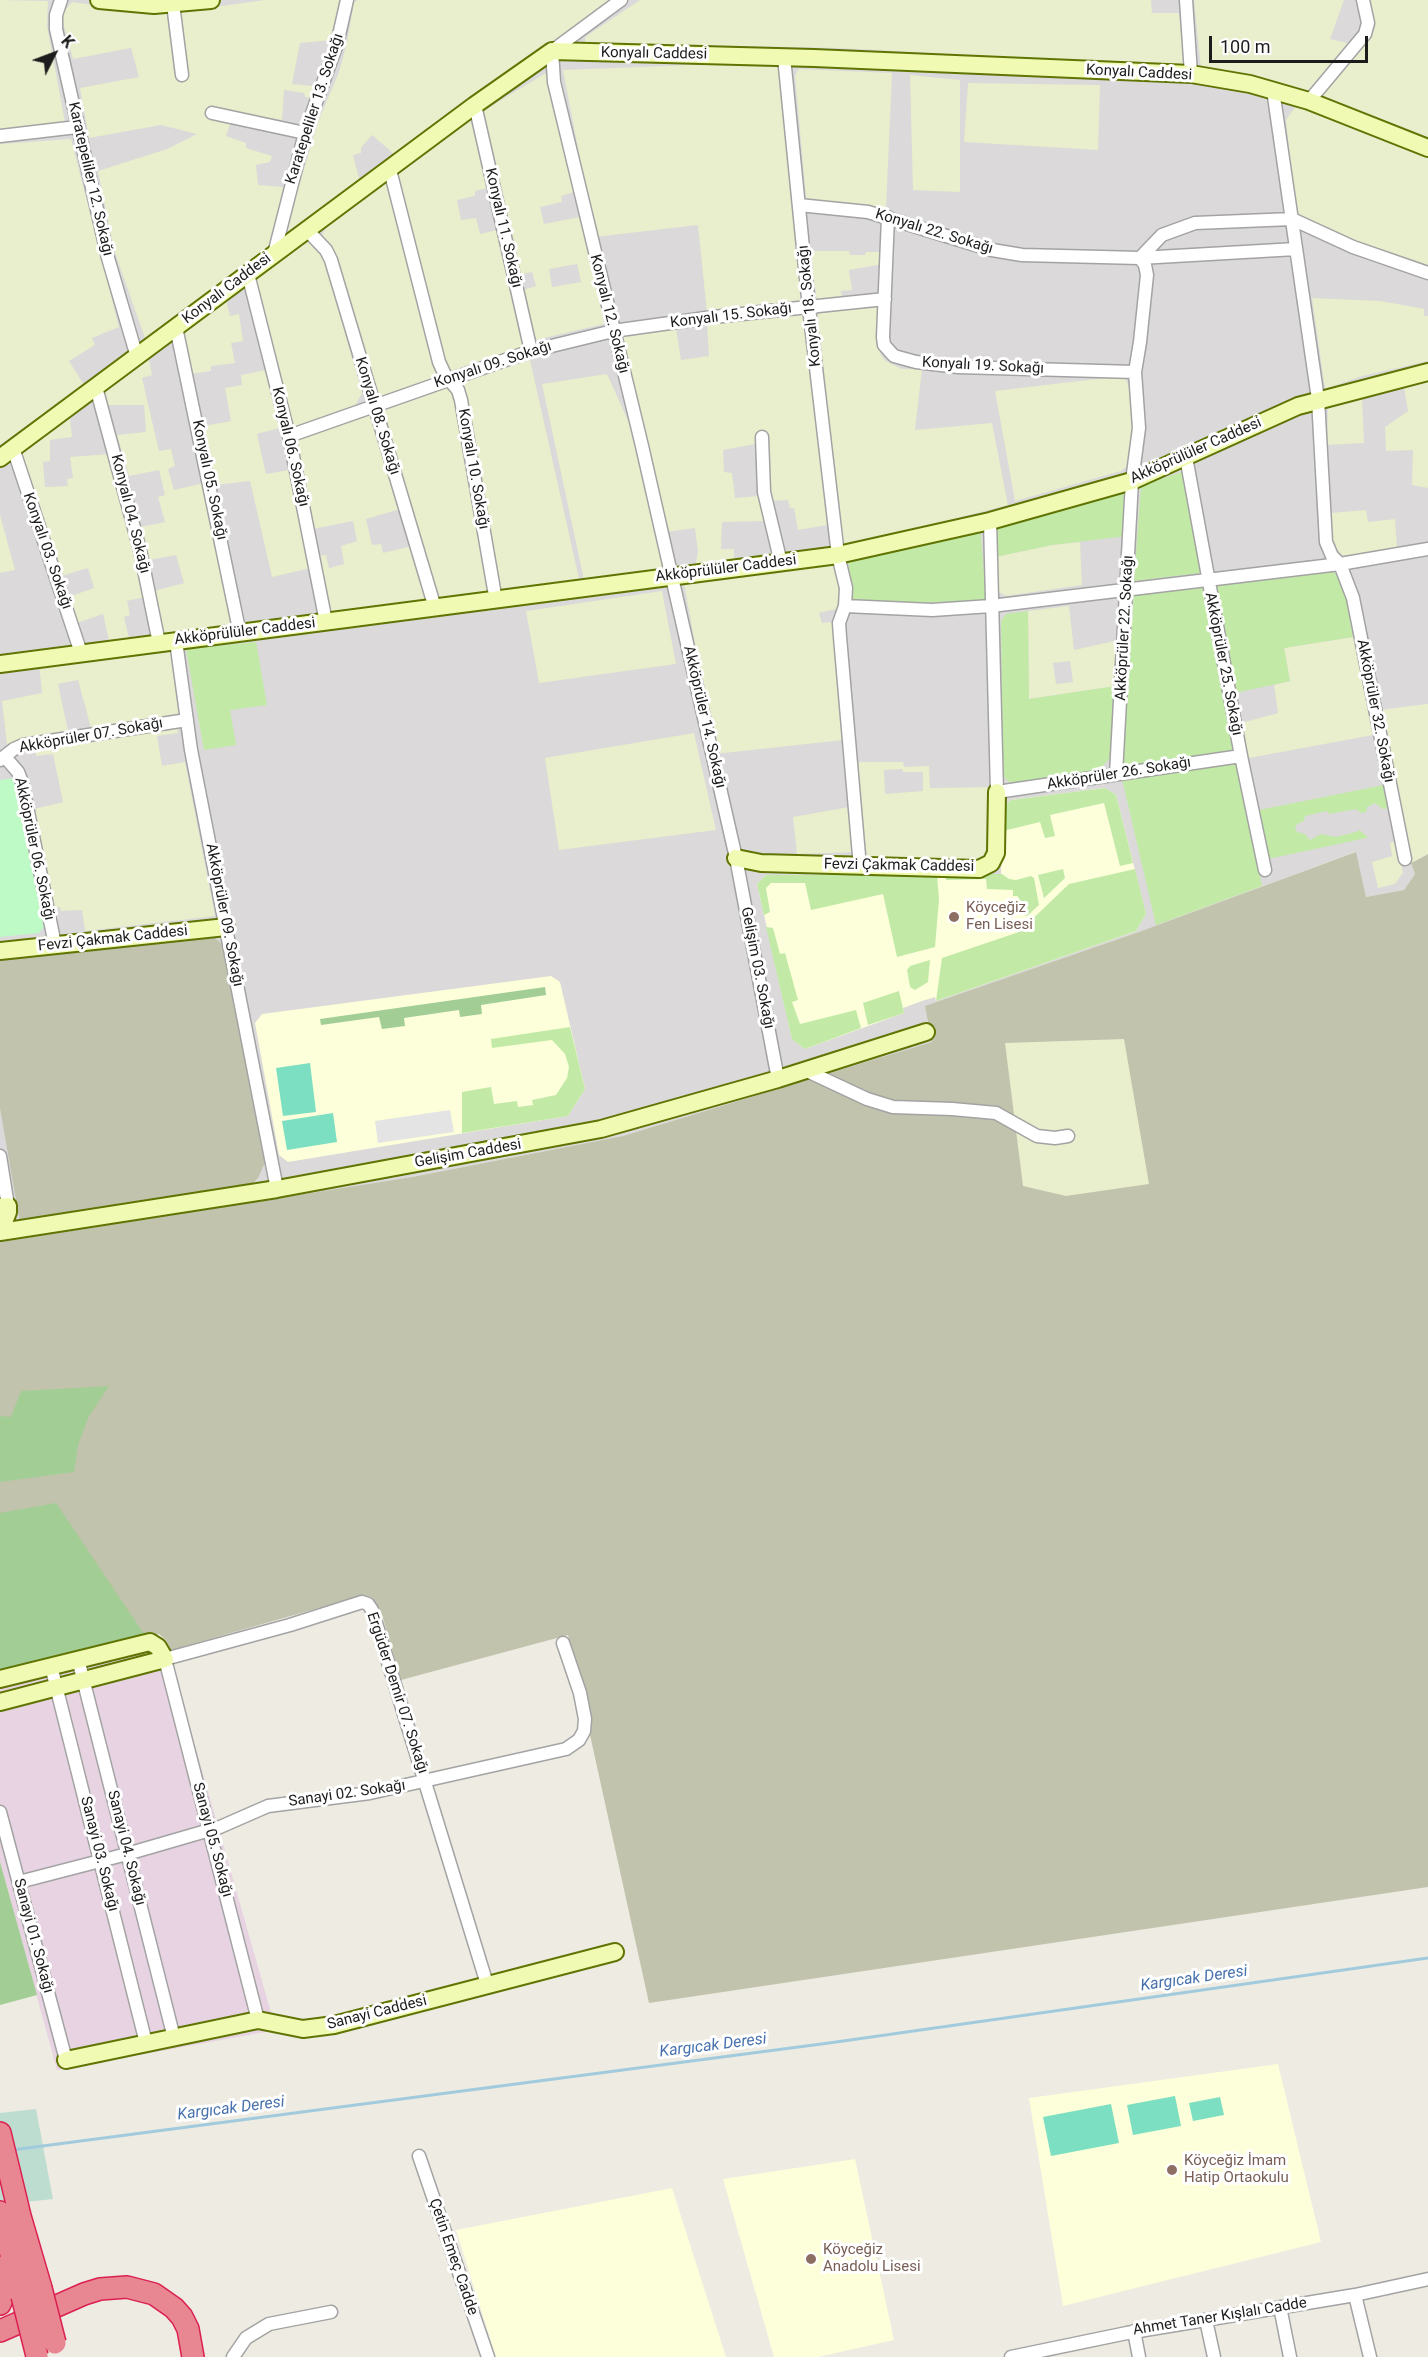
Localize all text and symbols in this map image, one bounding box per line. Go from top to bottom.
north arrow [24,24,84,84]
scale bar [1212,24,1371,62]
text: K [57,31,78,52]
street label: Karatepeliler 13. Sokağı [282,31,348,187]
text: 100 m [1220,36,1271,57]
street label: Konyalı Caddesi [601,44,707,64]
street label: Konyalı Caddesi [1085,61,1193,85]
street label: Karatepeliler 12. Sokağı [64,100,116,258]
street label: Konyalı 11. Sokağı [480,166,526,290]
street label: Konyalı 22. Sokağı [873,206,995,258]
street label: Konyalı 18. Sokağı [795,244,825,368]
street label: Konyalı Caddesi [179,250,275,328]
street label: Konyalı 12. Sokağı [585,253,633,375]
street label: Konyalı 15. Sokağı [669,300,793,332]
street label: Konyalı 09. Sokağı [432,338,554,392]
street label: Konyalı 19. Sokağı [922,354,1044,378]
street label: Konyalı 08. Sokağı [351,355,403,477]
street label: Konyalı 06. Sokağı [267,385,313,509]
street label: Konyalı 10. Sokağı [454,407,492,531]
street label: Akköprülüler Caddesi [1128,414,1264,488]
street label: Konyalı 05. Sokağı [187,418,231,542]
street label: Konyalı 04. Sokağı [106,453,154,575]
street label: Konyalı 03. Sokağı [19,490,75,612]
street label: Akköprülüler Caddesi [655,551,797,587]
street label: Akköprüler 22. Sokağı [1112,555,1138,701]
street label: Akköprüler 25. Sokağı [1200,591,1246,737]
street label: Akköprülüler Caddesi [174,614,316,650]
street label: Akköprüler 32. Sokağı [1352,638,1398,784]
street label: Akköprüler 14. Sokağı [679,644,729,790]
street label: Akköprüler 07. Sokağı [18,714,164,758]
street label: Akköprüler 26. Sokağı [1046,754,1192,794]
street label: Akköprüler 06. Sokağı [10,776,58,922]
street label: Akköprüler 09. Sokağı [201,842,247,988]
street label: Fevzi Çakmak Caddesi [824,856,974,876]
place label: Köyceğiz Fen Lisesi [966,899,1033,934]
street label: Gelişim 03. Sokağı [736,906,778,1030]
marker: Köyceğiz Fen Lisesi [947,910,961,924]
street label: Fevzi Çakmak Caddesi [37,922,189,956]
street label: Gelişim Caddesi [413,1136,523,1172]
street label: Ergüder Demir 07. Sokağı [362,1610,432,1776]
street label: Sanayi 02. Sokağı [287,1777,407,1811]
street label: Sanayi 05. Sokağı [188,1781,236,1899]
street label: Sanayi 04. Sokağı [103,1789,149,1907]
street label: Sanayi 03. Sokağı [76,1795,122,1913]
street label: Sanayi 01. Sokağı [9,1877,57,1995]
water label: Kargıcak Deresi [1139,1962,1249,1996]
street label: Sanayi Caddesi [325,1992,429,2034]
water label: Kargıcak Deresi [658,2030,768,2062]
water label: Kargıcak Deresi [176,2093,286,2125]
place label: Köyceğiz İmam Hatip Ortaokulu [1184,2152,1289,2187]
marker: Köyceğiz İmam Hatip Ortaokulu [1165,2163,1179,2177]
street label: Çetin Emeç Cadde [425,2196,481,2318]
place label: Köyceğiz Anadolu Lisesi [823,2241,921,2276]
marker: Köyceğiz Anadolu Lisesi [804,2252,818,2266]
street label: Ahmet Taner Kışlalı Cadde [1132,2294,1308,2340]

